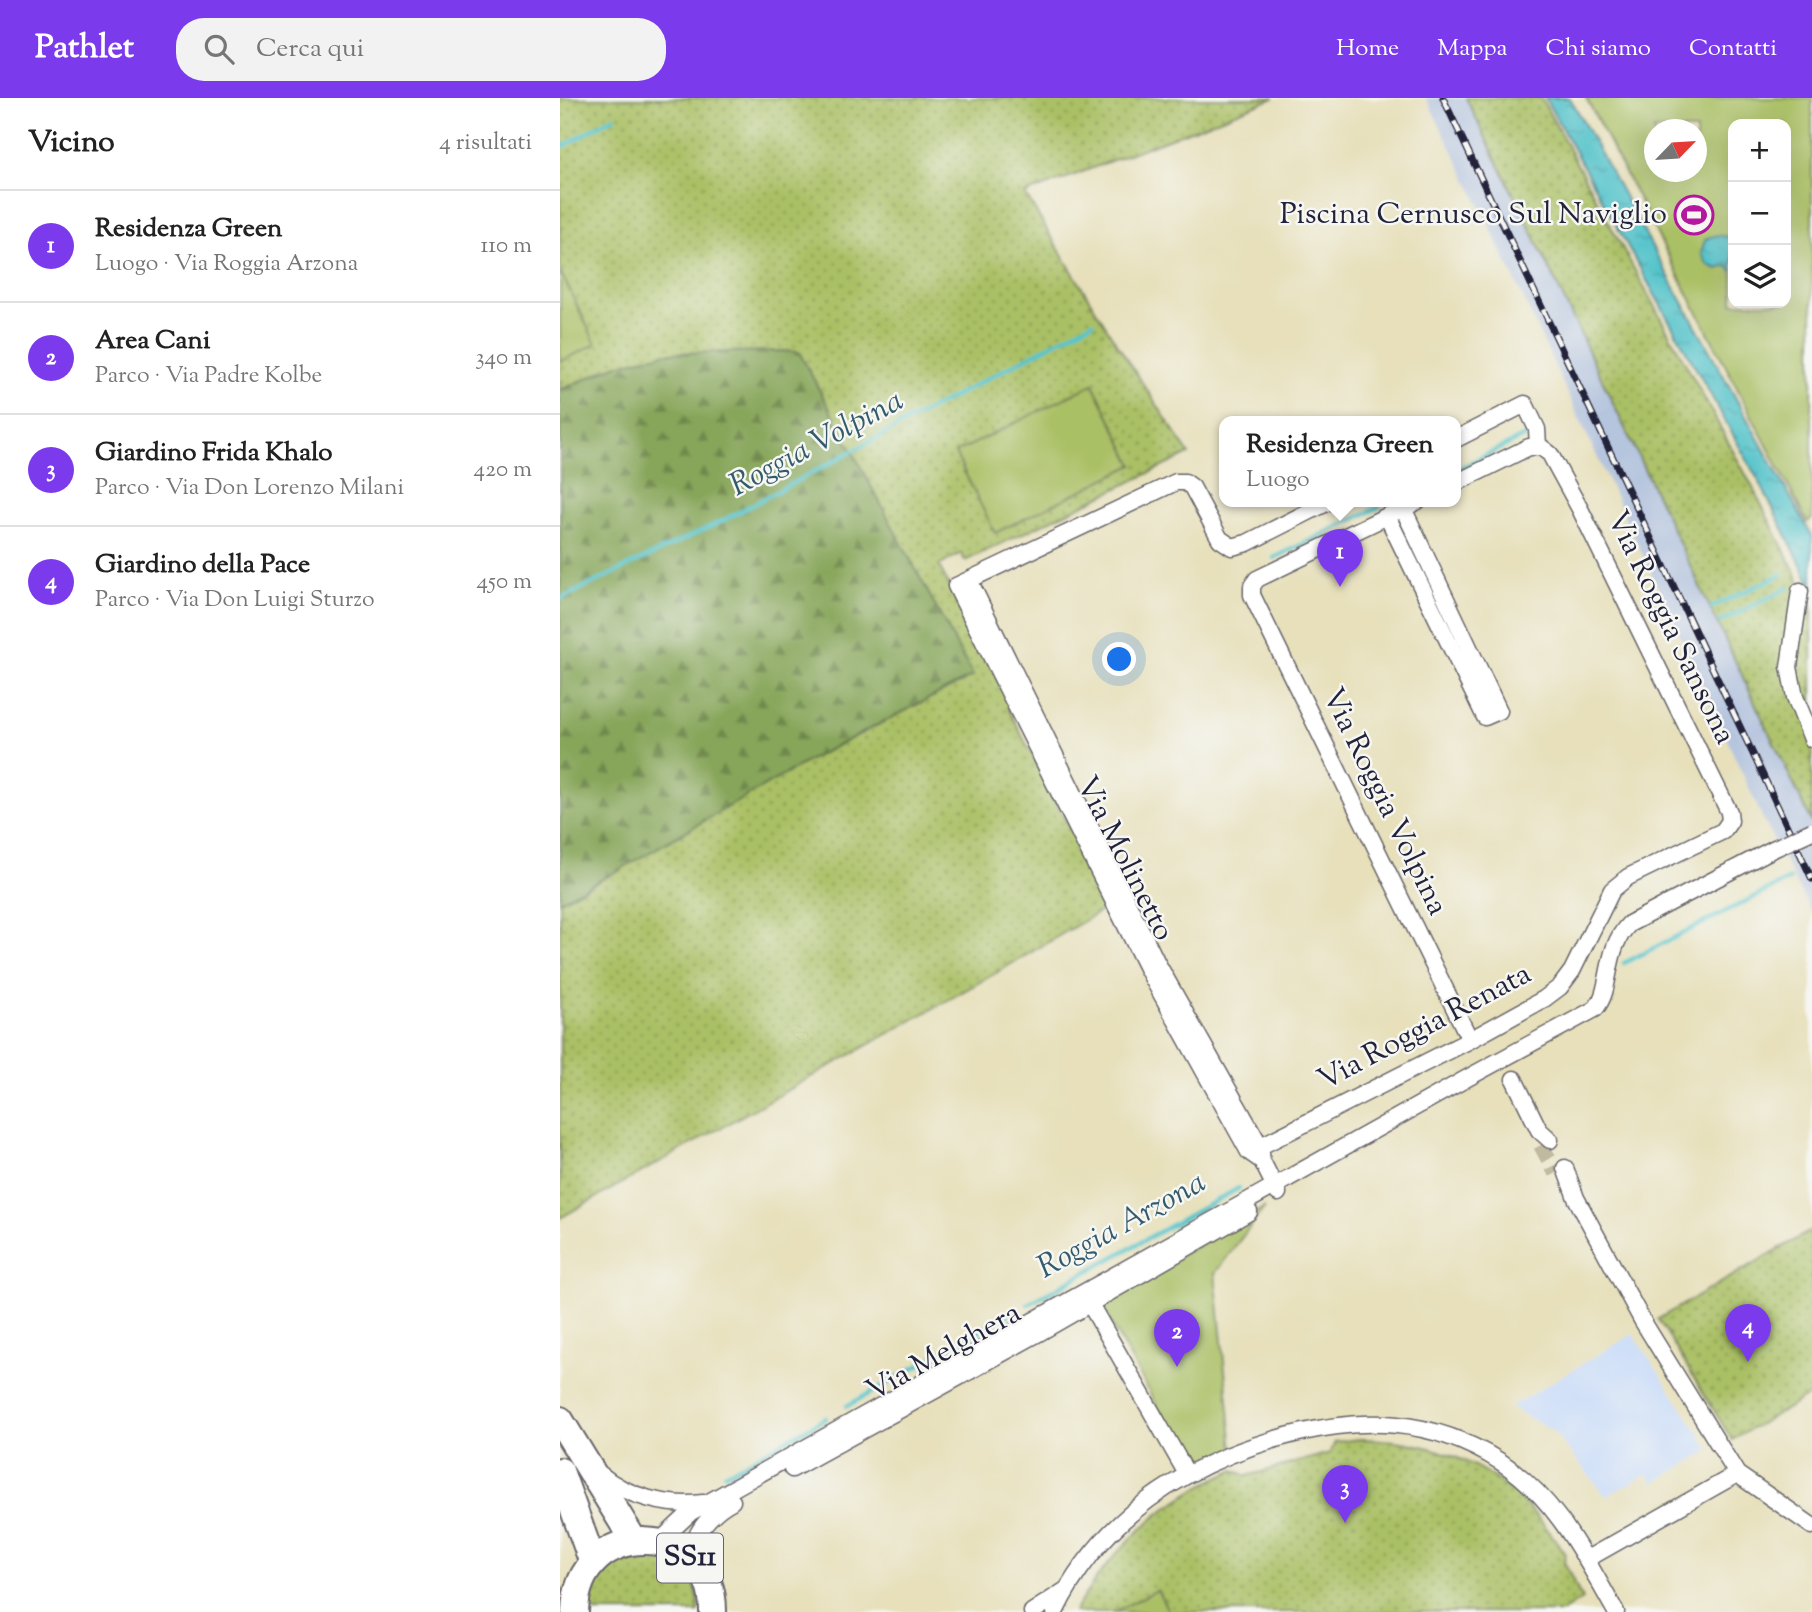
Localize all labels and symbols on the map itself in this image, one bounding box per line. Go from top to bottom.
north arrow [1644,119,1707,182]
place label: Piscina Cernusco Sul Naviglio [1280,194,1667,237]
sports icon: Piscina Cernusco Sul Naviglio [1673,194,1715,236]
water label: Roggia Volpina [722,379,912,509]
street label: Via Roggia Sansona [1595,504,1745,752]
pin: 1 [1317,529,1363,587]
your location [1102,642,1136,676]
street label: Via Roggia Volpina [1310,681,1458,923]
street label: Via Molinetto [1064,769,1184,949]
street label: Via Roggia Renata [1311,954,1539,1102]
water label: Roggia Arzona [1029,1161,1215,1291]
street label: Via Melghera [859,1293,1029,1413]
pin: 4 [1725,1304,1771,1362]
pin: 2 [1154,1309,1200,1367]
pin: 3 [1322,1465,1368,1523]
road number: SS11 [657,1534,723,1582]

